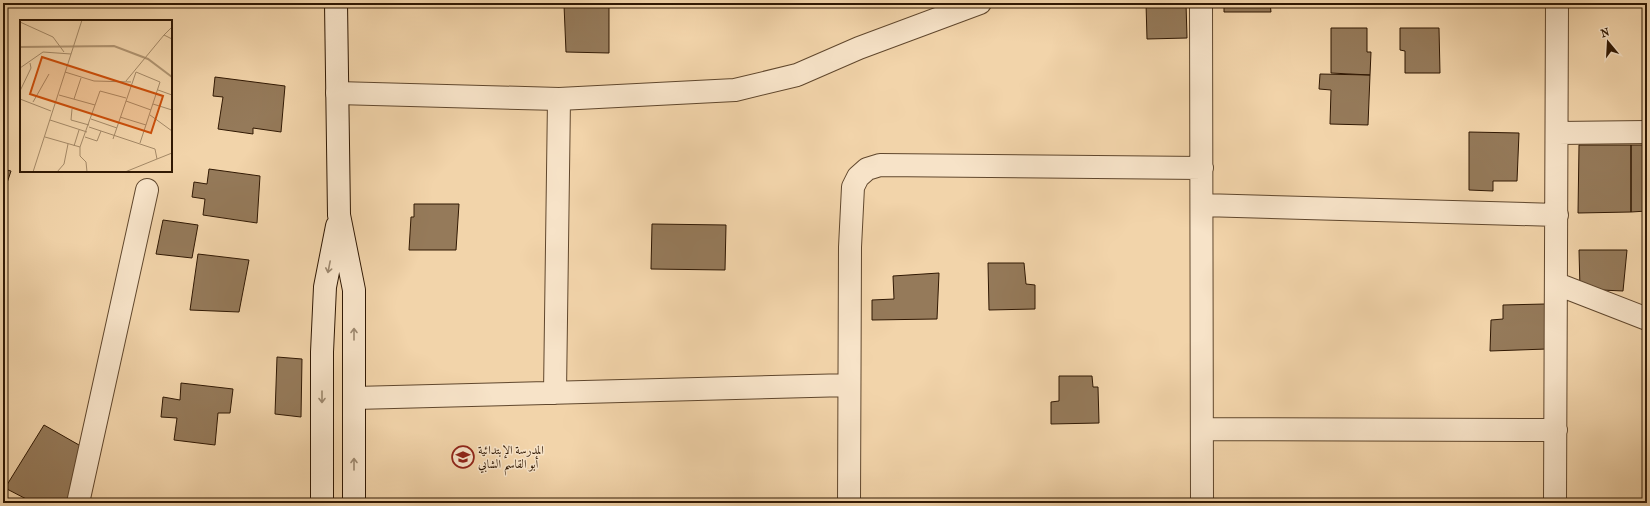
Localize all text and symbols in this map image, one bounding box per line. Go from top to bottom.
inset map [20,20,172,172]
north arrow [1588,22,1628,62]
text: N [1599,25,1612,40]
one-way arrow [324,260,332,273]
one-way arrow [350,328,358,341]
one-way arrow [318,390,326,403]
place label: المدرسة الإبتدائية أبو القاسم الشابي [478,443,544,476]
school or university icon: المدرسة الإبتدائية أبو القاسم الشابي [450,444,476,470]
one-way arrow [350,458,358,471]

